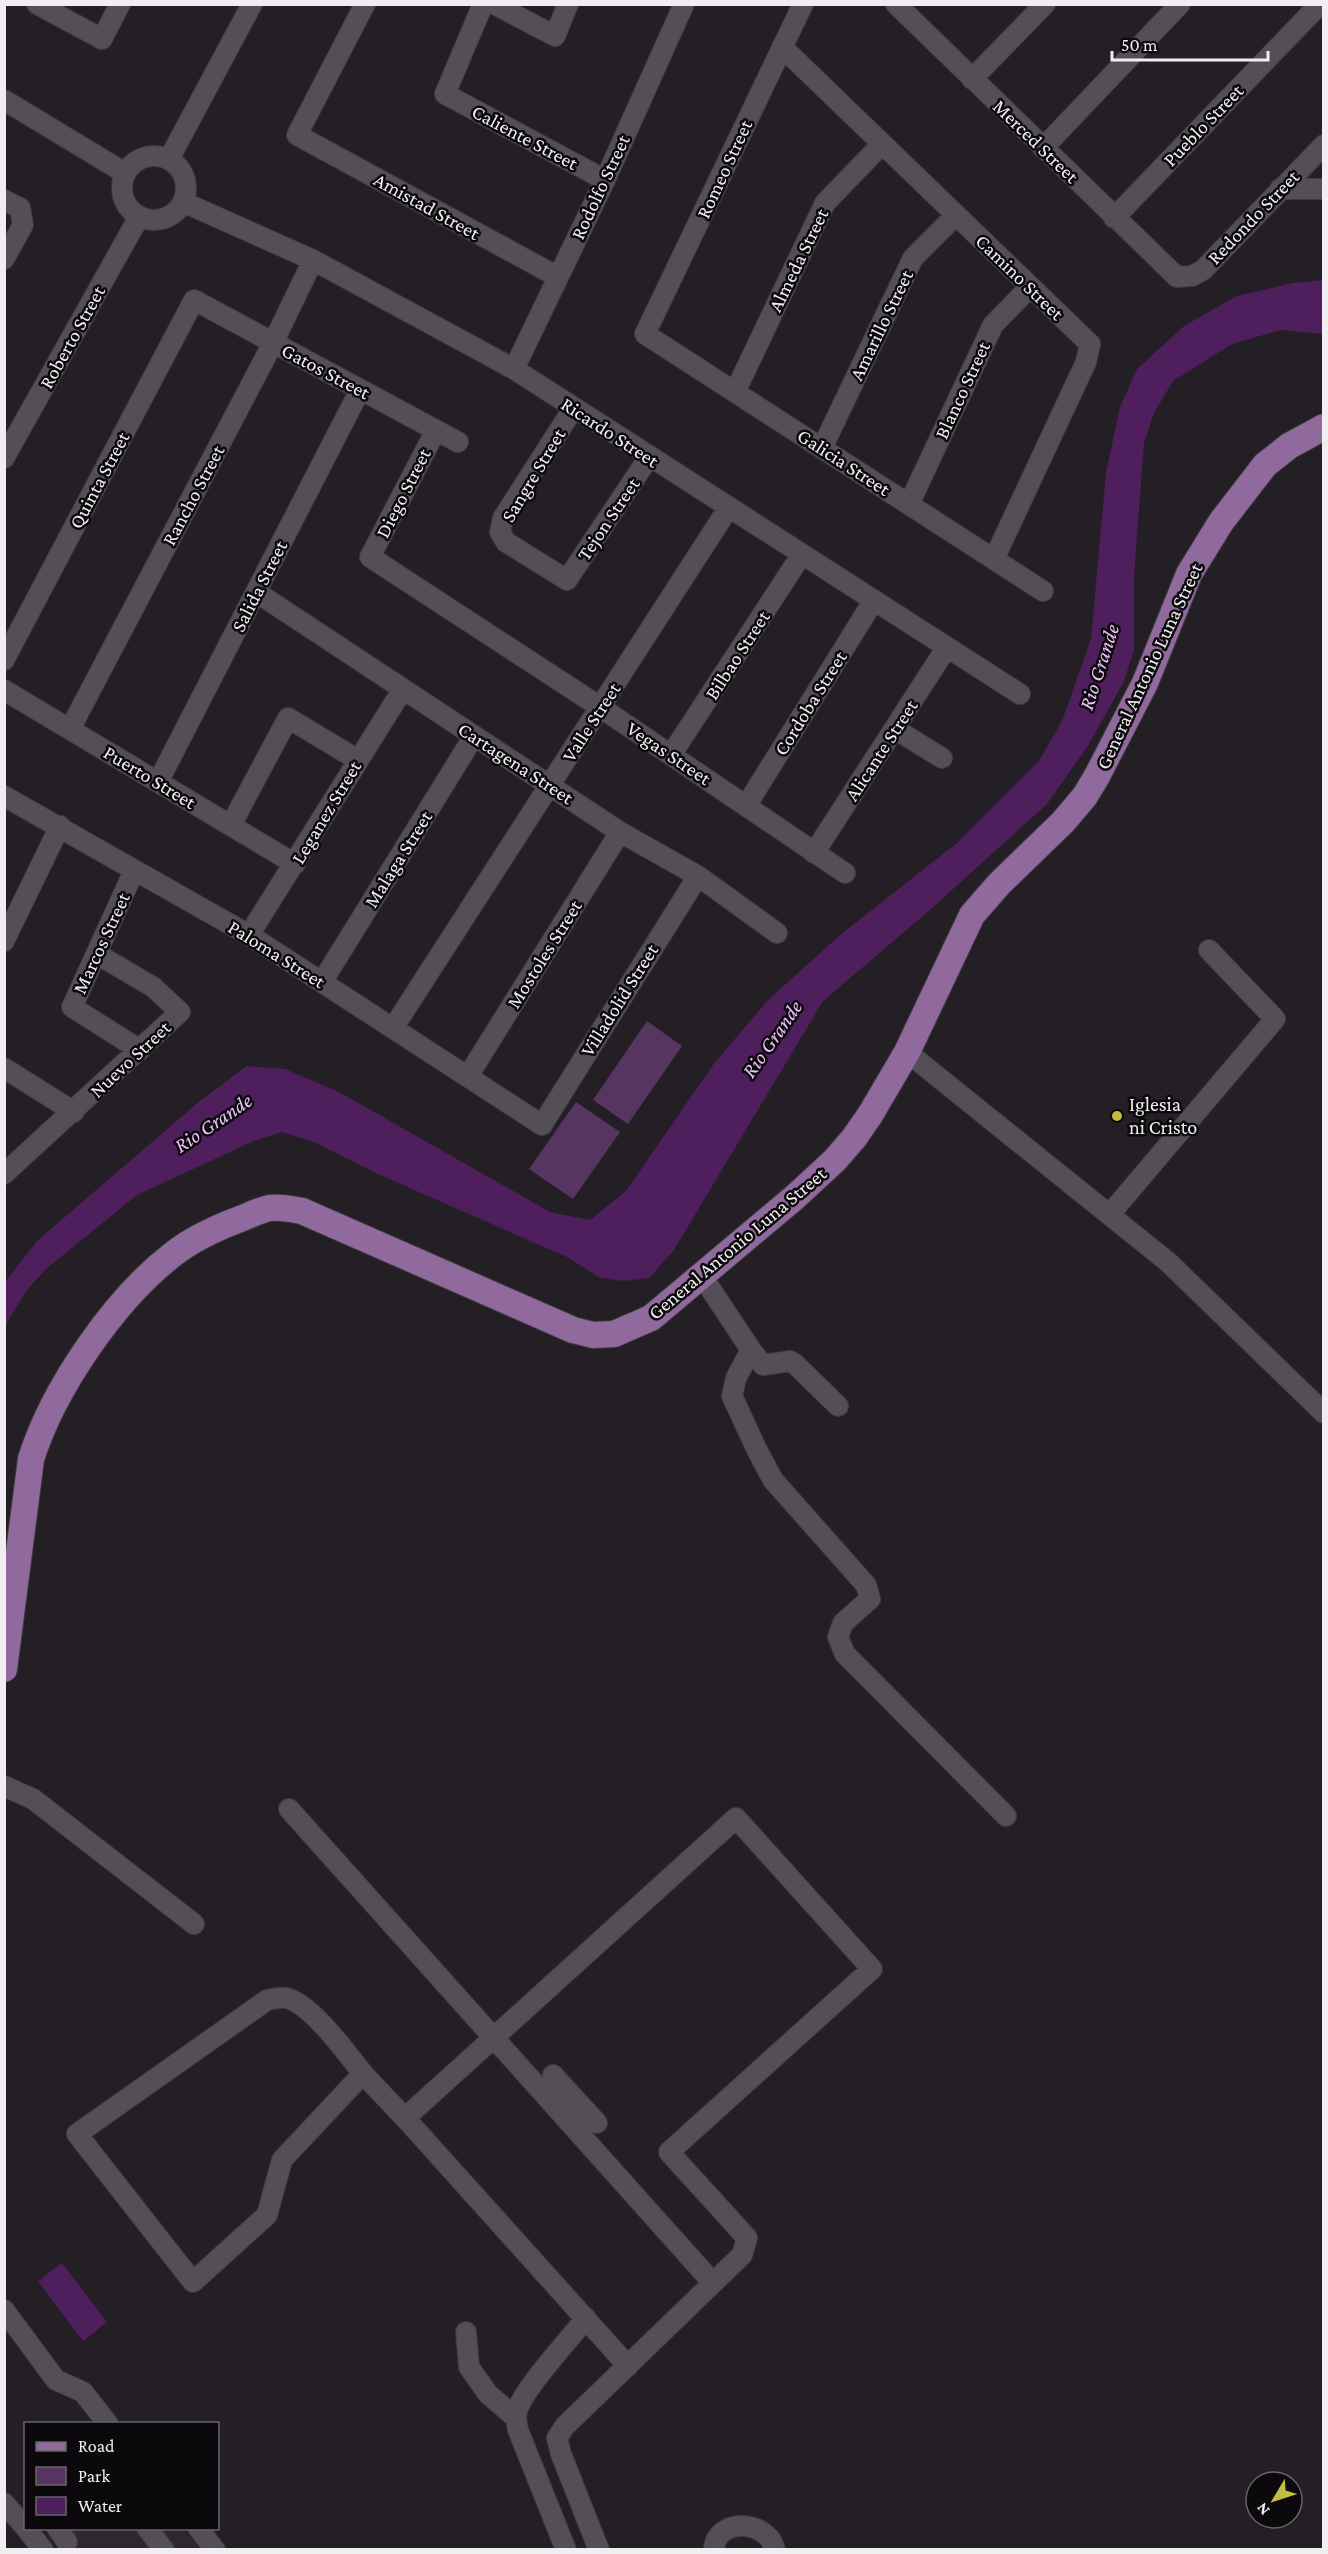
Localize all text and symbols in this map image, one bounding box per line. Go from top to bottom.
scale bar [1112,24,1268,62]
text: 50 m [1121,35,1158,55]
street label: Pueblo Street [1158,79,1248,171]
street label: Merced Street [989,95,1084,187]
street label: Caliente Street [468,100,582,174]
street label: Romeo Street [692,116,757,222]
street label: Rodolfo Street [566,131,634,243]
street label: Redondo Street [1203,165,1304,268]
street label: Amistad Street [370,168,484,244]
street label: Almeda Street [764,205,833,315]
street label: Camino Street [972,230,1069,325]
street label: Amarillo Street [845,266,917,384]
street label: Roberto Street [35,282,109,392]
street label: Blanco Street [930,337,994,442]
street label: Gatos Street [278,339,374,404]
street label: Ricardo Street [557,392,663,472]
street label: Sangre Street [497,424,571,526]
street label: Galicia Street [794,424,895,500]
street label: Quinta Street [64,428,134,532]
street label: Rancho Street [157,441,229,549]
street label: Diego Street [371,444,436,542]
street label: Tejon Street [572,473,645,565]
street label: Salida Street [227,536,292,635]
street label: General Antonio Luna Street [1091,559,1207,773]
street label: Bilbao Street [700,606,774,704]
water label: Rio Grande [1074,621,1124,713]
street label: Cordoba Street [769,646,851,759]
street label: Valle Street [557,678,625,766]
street label: Alicante Street [840,695,922,805]
street label: Vegas Street [622,717,716,790]
street label: Cartagena Street [454,718,578,809]
street label: Puerto Street [100,741,200,813]
street label: Leganez Street [287,756,366,868]
street label: Malaga Street [360,806,437,912]
street label: Marcos Street [68,889,134,997]
street label: Mostoles Street [502,896,586,1012]
street label: Paloma Street [224,915,330,993]
street label: Villadolid Street [576,940,662,1060]
water label: Rio Grande [737,996,807,1082]
street label: Nuevo Street [85,1016,175,1102]
water label: Rio Grande [170,1088,256,1158]
place label: Iglesia ni Cristo [1129,1093,1197,1138]
marker: Iglesia ni Cristo [1110,1109,1124,1123]
street label: General Antonio Luna Street [644,1162,831,1324]
legend [24,2422,219,2530]
text: Road [78,2436,115,2456]
text: Park [78,2466,110,2486]
north arrow [1244,2470,1304,2530]
text: Water [78,2496,123,2516]
text: N [1253,2499,1273,2519]

